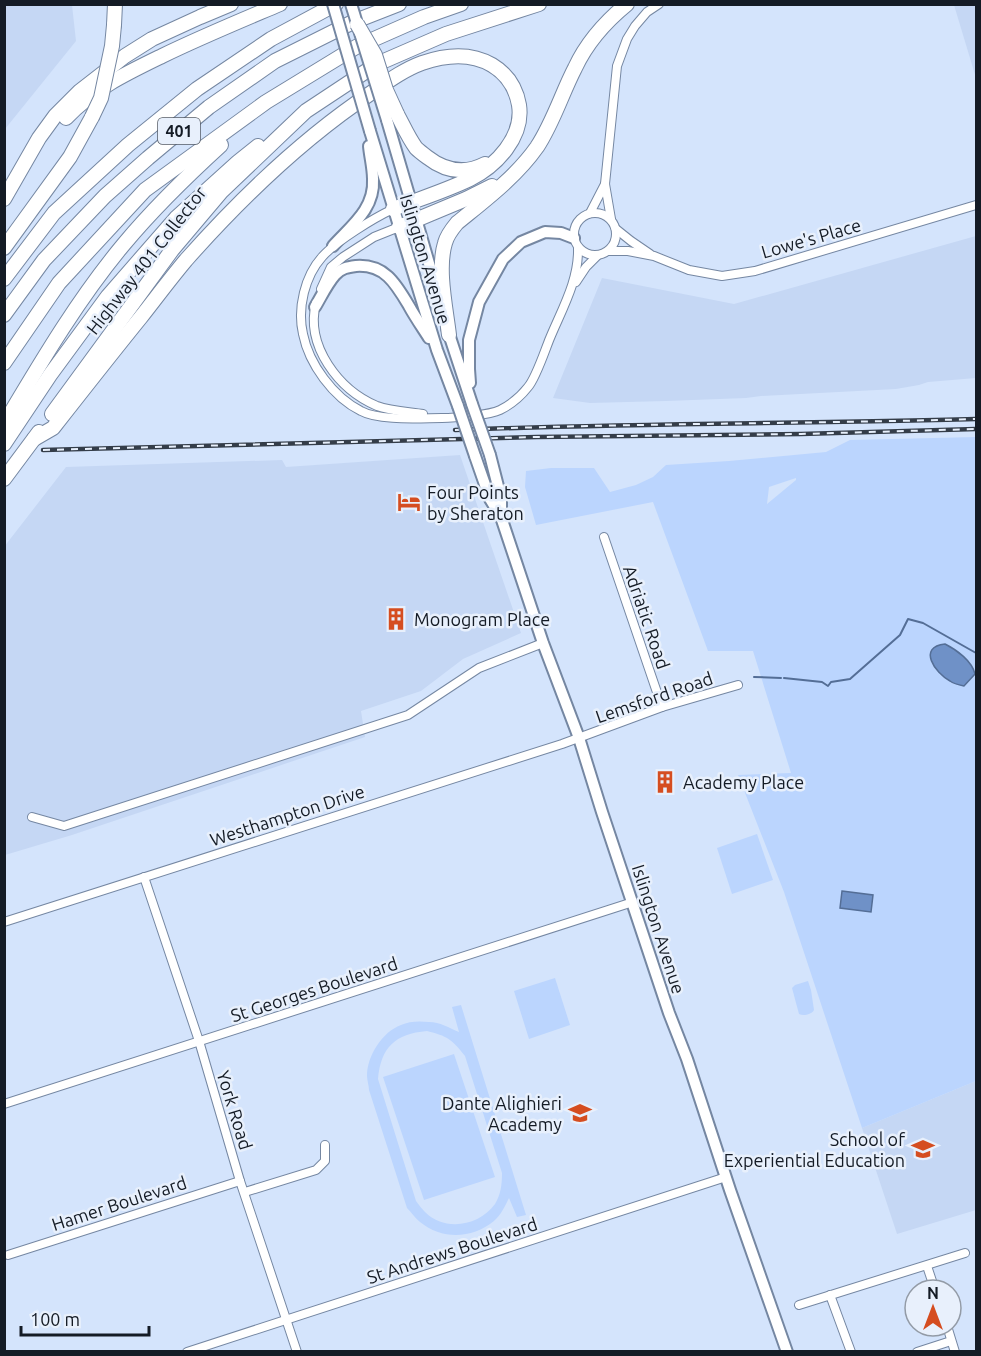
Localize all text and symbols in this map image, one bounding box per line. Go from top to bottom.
road number: 401 [158,118,200,144]
street label: Highway 401 Collector [82,182,210,338]
street label: Islington Avenue [397,192,455,326]
street label: Lowe's Place [759,214,863,262]
place label: Four Points by Sheraton [427,482,524,523]
hotel icon: Four Points by Sheraton [396,489,422,515]
street label: Adriatic Road [620,563,674,671]
building icon: Monogram Place [383,606,409,632]
place label: Monogram Place [414,609,550,629]
street label: Lemsford Road [593,668,715,726]
building icon: Academy Place [652,769,678,795]
place label: Academy Place [683,772,804,792]
street label: Westhampton Drive [207,781,367,849]
street label: Islington Avenue [629,862,689,996]
street label: St Georges Boulevard [228,953,400,1025]
street label: York Road [213,1068,257,1152]
place label: Dante Alighieri Academy [442,1093,562,1134]
school or university icon: Dante Alighieri Academy [567,1100,593,1126]
place label: School of Experiential Education [724,1129,905,1170]
school or university icon: School of Experiential Education [910,1136,936,1162]
street label: Hamer Boulevard [49,1172,189,1234]
street label: St Andrews Boulevard [364,1213,540,1287]
north arrow [903,1278,963,1338]
text: N [927,1284,939,1302]
scale bar [21,1299,148,1337]
text: 100 m [30,1309,80,1329]

